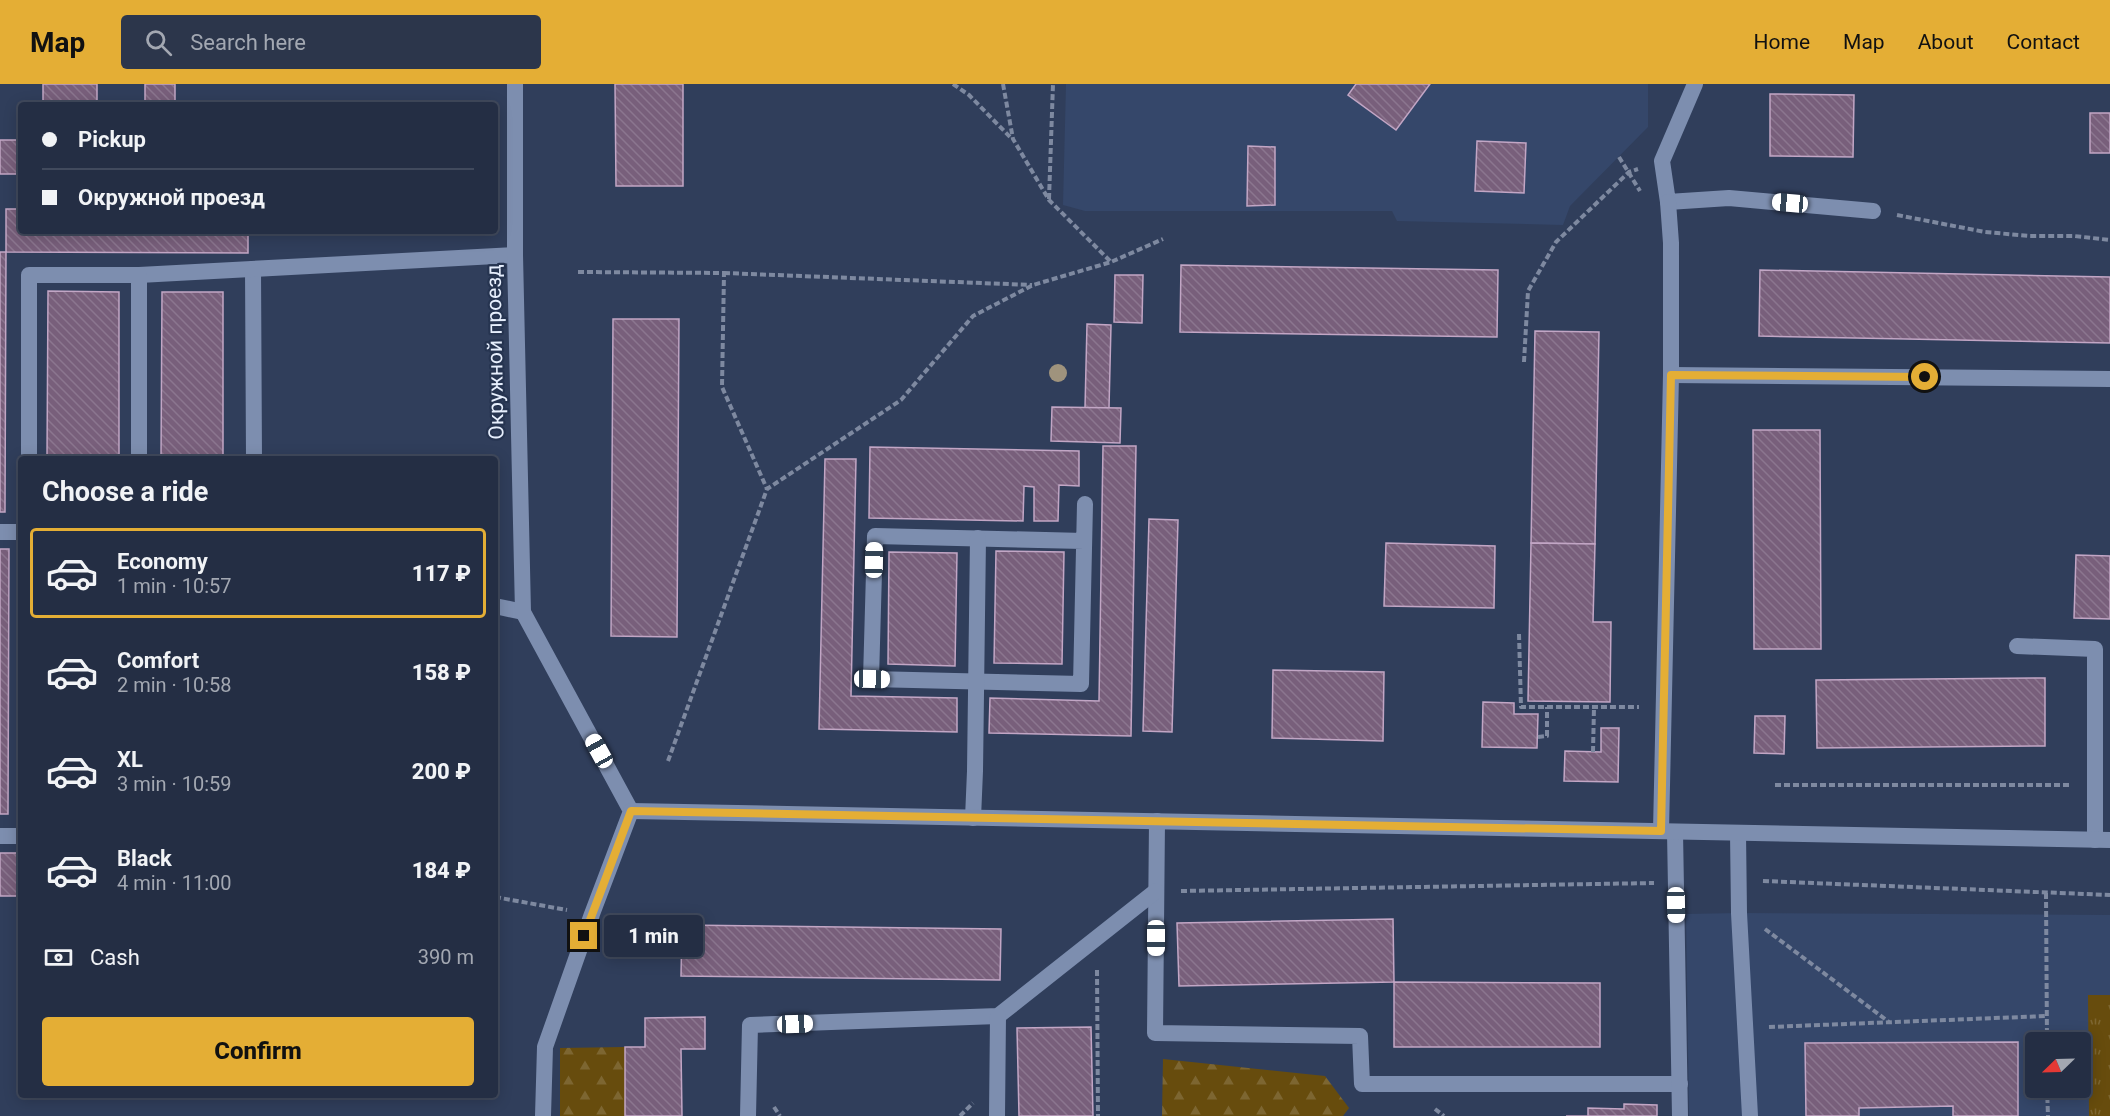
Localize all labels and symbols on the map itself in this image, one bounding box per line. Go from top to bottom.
car [1771,192,1809,214]
street label: Окружной проезд [481,264,509,440]
route start [1911,363,1938,390]
car [865,542,883,578]
car [854,670,890,688]
car [582,731,616,771]
car [1667,887,1685,923]
callout: 1 min [605,915,704,957]
car [1147,920,1165,956]
route end [570,922,597,949]
car [777,1014,813,1034]
north arrow [2025,1032,2091,1098]

